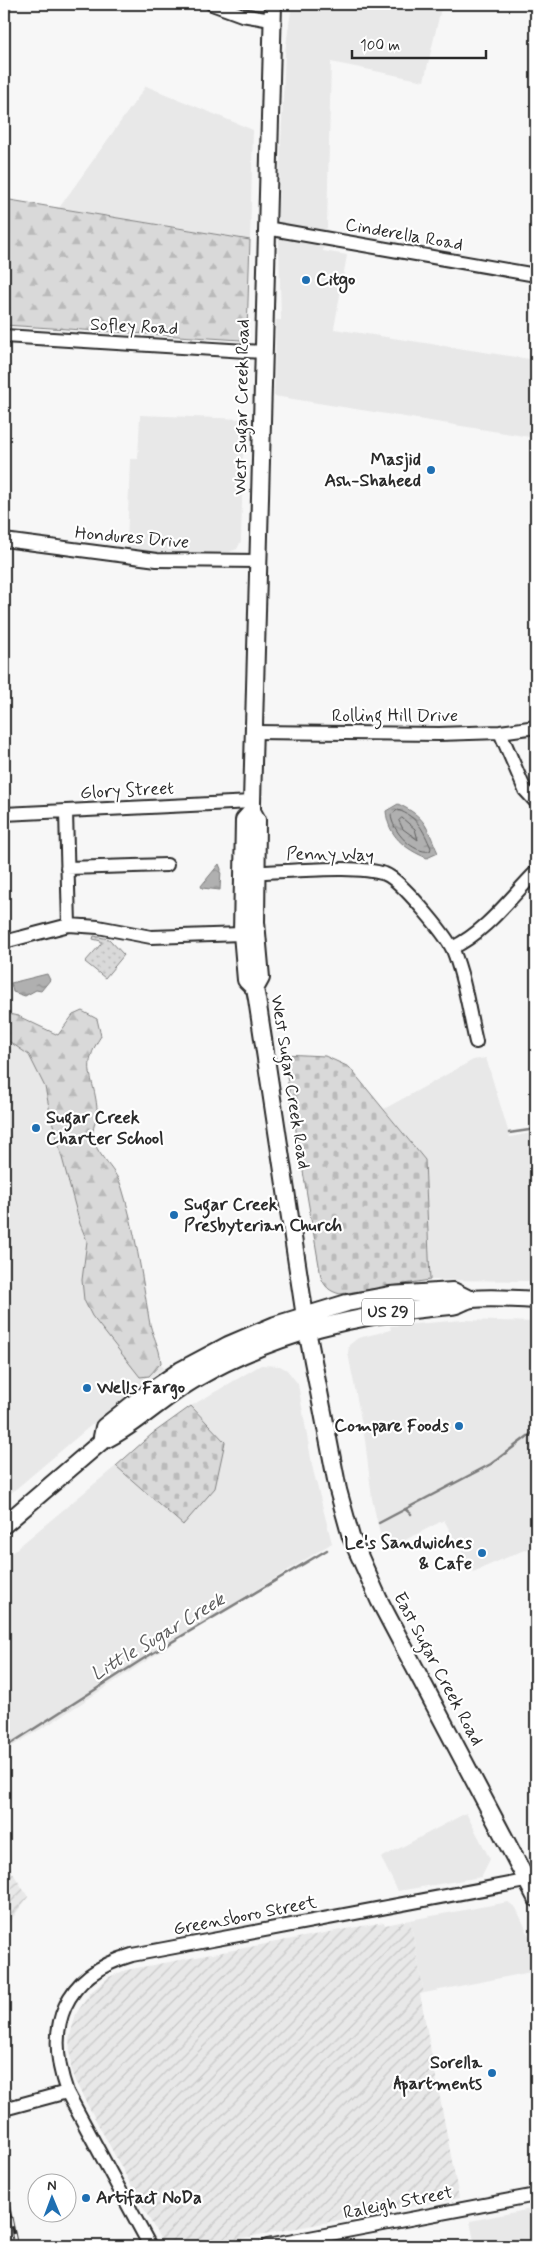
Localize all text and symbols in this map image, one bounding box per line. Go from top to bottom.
scale bar [352,28,486,60]
text: 100 m [360,36,400,56]
street label: Cinderella Road [343,213,465,257]
place label: Citgo [316,268,355,294]
marker: Citgo [300,274,312,286]
street label: Sofley Road [89,313,179,341]
street label: West Sugar Creek Road [228,319,258,495]
place label: Masjid Ash-Shaheed [325,448,421,493]
marker: Masjid Ash-Shaheed [425,464,437,476]
street label: Hondures Drive [74,521,190,555]
street label: Rolling Hill Drive [332,704,458,730]
street label: Glory Street [79,777,175,805]
street label: Penny Way [286,842,374,868]
street label: West Sugar Creek Road [262,993,316,1171]
place label: Sugar Creek Charter School [46,1106,164,1151]
marker: Sugar Creek Charter School [30,1122,42,1134]
place label: Sugar Creek Presbyterian Church [184,1193,342,1238]
marker: Sugar Creek Presbyterian Church [168,1209,180,1221]
road number: US 29 [362,1298,414,1325]
place label: Wells Fargo [96,1376,185,1400]
marker: Wells Fargo [81,1382,93,1394]
place label: Compare Foods [334,1414,449,1438]
marker: Compare Foods [453,1420,465,1432]
place label: Le's Sandwiches & Cafe [344,1531,472,1576]
marker: Le's Sandwiches & Cafe [476,1547,488,1559]
water label: Little Sugar Creek [87,1587,232,1688]
street label: East Sugar Creek Road [386,1588,489,1751]
street label: Greensboro Street [171,1890,319,1942]
place label: Sorella Apartments [394,2051,483,2097]
marker: Sorella Apartments [486,2067,498,2079]
north arrow [28,2172,78,2222]
text: N [47,2177,57,2195]
street label: Raleigh Street [341,2181,455,2225]
place label: Artifact NoDa [96,2186,202,2210]
marker: Artifact NoDa [80,2192,92,2204]

